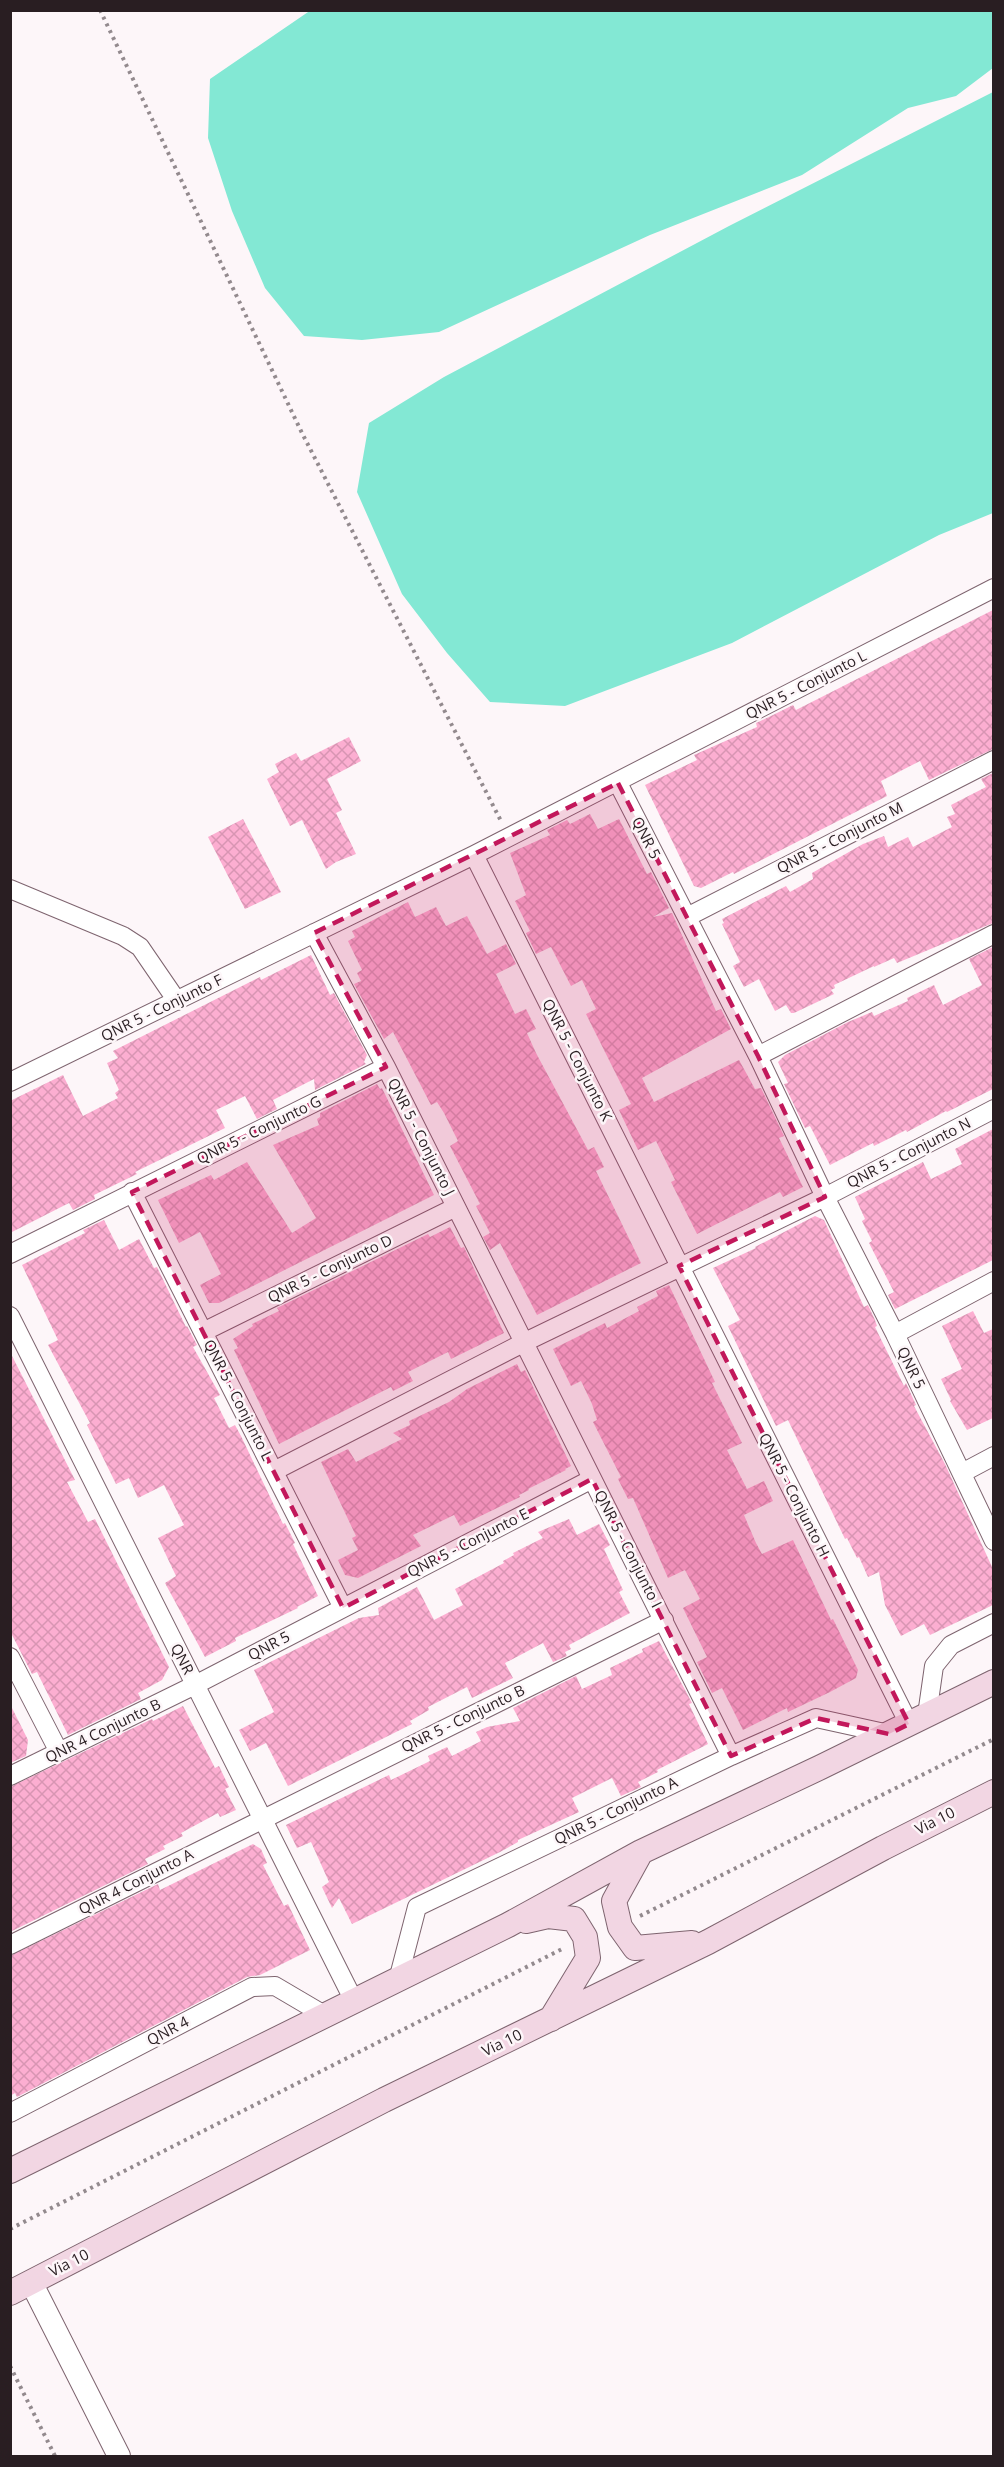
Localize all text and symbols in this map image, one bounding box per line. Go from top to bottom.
street label: QNR 5 - Conjunto L [742,645,870,723]
street label: QNR 5 - Conjunto M [773,797,906,878]
street label: QNR 5 [628,813,666,862]
street label: QNR 5 - Conjunto F [97,969,226,1045]
street label: QNR 5 - Conjunto K [538,995,618,1125]
street label: QNR 5 - Conjunto J [384,1074,460,1199]
street label: QNR 5 - Conjunto G [193,1090,324,1168]
street label: QNR 5 - Conjunto N [843,1112,974,1192]
street label: QNR 5 - Conjunto D [264,1229,395,1307]
street label: QNR 5 - Conjunto L [200,1336,278,1464]
street label: QNR 5 [893,1343,931,1392]
street label: QNR 5 - Conjunto H [755,1429,835,1560]
street label: QNR 5 - Conjunto I [591,1486,667,1611]
street label: QNR 5 - Conjunto E [403,1503,532,1581]
street label: QNR 5 [244,1626,293,1664]
street label: QNR [167,1640,199,1678]
street label: QNR 5 - Conjunto B [397,1679,528,1757]
street label: QNR 4 Conjunto B [41,1693,164,1767]
street label: QNR 5 - Conjunto A [551,1771,681,1849]
street label: Via 10 [911,1802,958,1839]
street label: QNR 4 Conjunto A [75,1843,197,1919]
street label: QNR 4 [143,2011,192,2049]
street label: Via 10 [478,2024,525,2060]
street label: Via 10 [45,2244,92,2281]

